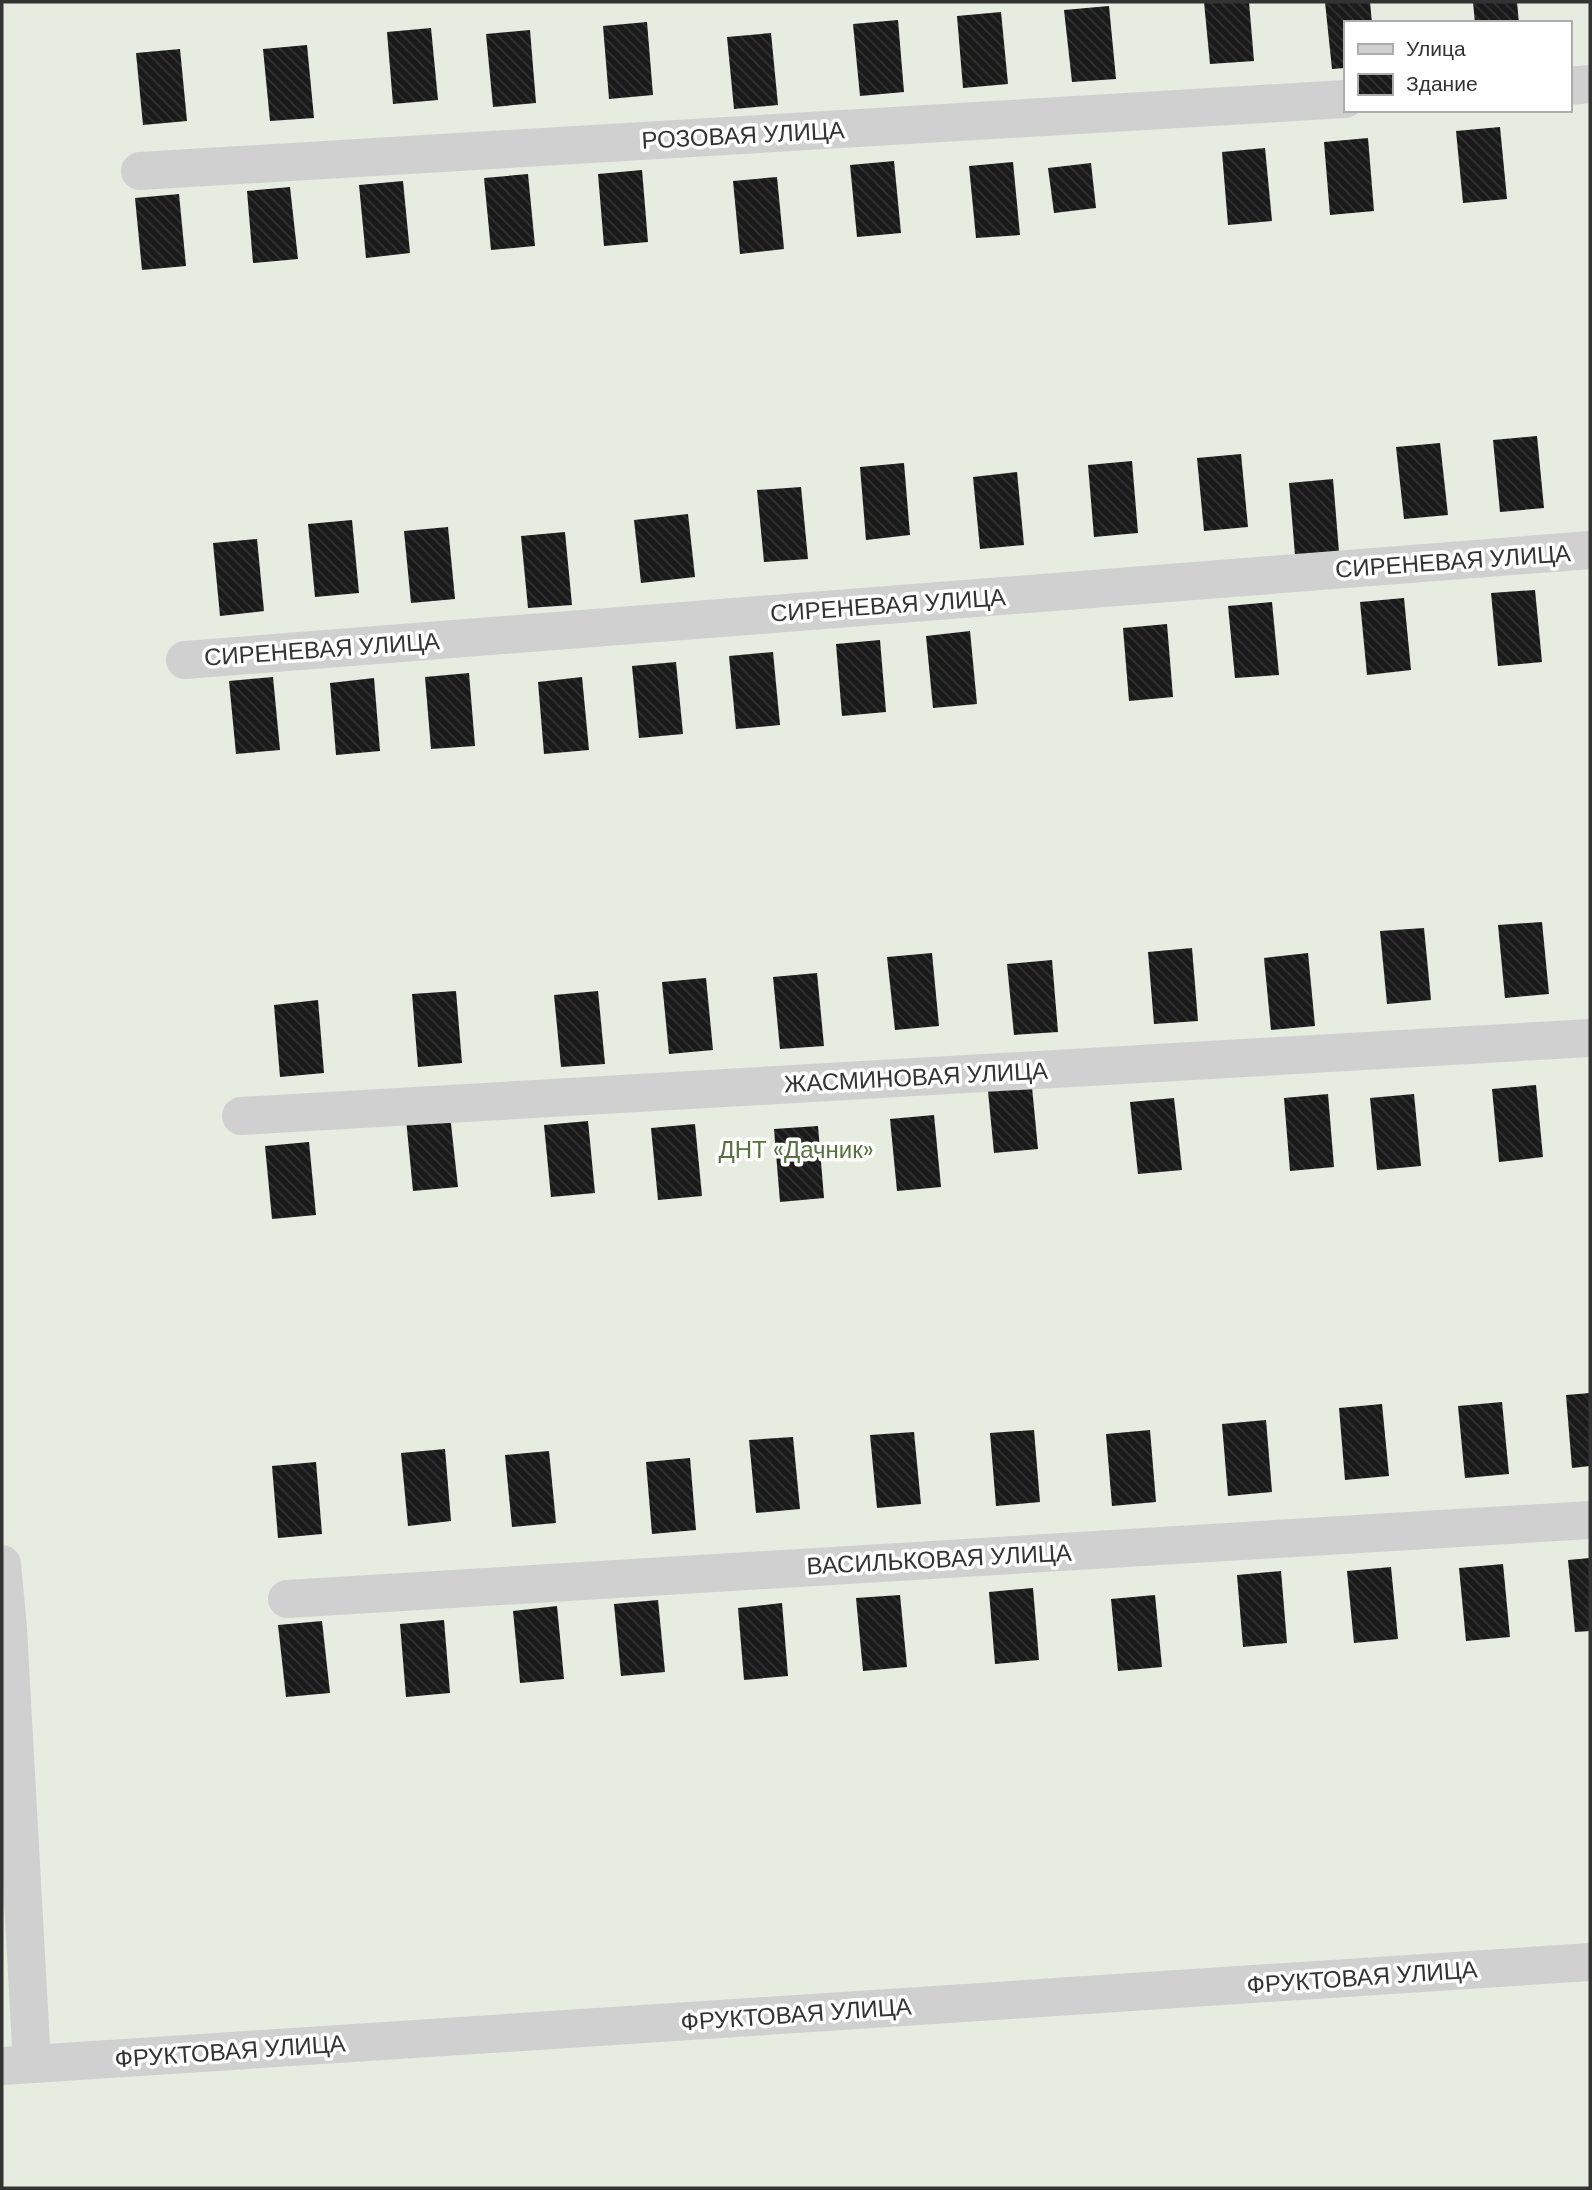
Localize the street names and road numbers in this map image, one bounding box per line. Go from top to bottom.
street label: РОЗОВАЯ УЛИЦА [641,114,845,156]
street label: СИРЕНЕВАЯ УЛИЦА [1334,537,1572,585]
street label: СИРЕНЕВАЯ УЛИЦА [769,581,1007,629]
street label: СИРЕНЕВАЯ УЛИЦА [203,625,441,673]
street label: ЖАСМИНОВАЯ УЛИЦА [783,1055,1049,1099]
street label: ВАСИЛЬКОВАЯ УЛИЦА [806,1537,1072,1581]
street label: ФРУКТОВАЯ УЛИЦА [1246,1953,1478,2001]
street label: ФРУКТОВАЯ УЛИЦА [680,1990,912,2038]
street label: ФРУКТОВАЯ УЛИЦА [114,2027,346,2075]

